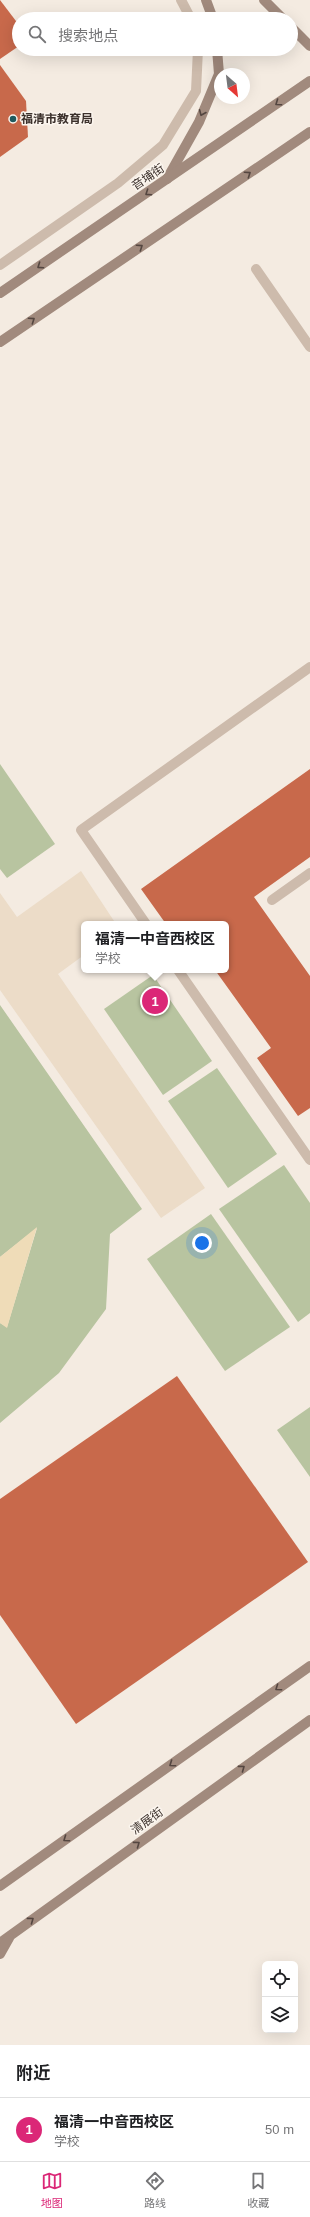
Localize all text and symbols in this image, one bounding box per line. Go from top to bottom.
search box [12,12,298,56]
icon: search [26,23,48,45]
text: 搜索地点 [58,27,118,44]
north arrow [214,68,250,104]
one-way arrow [275,98,282,106]
one-way arrow [199,109,207,116]
place label: 福清市教育局 [21,112,93,126]
marker: 福清市教育局 [8,114,18,124]
street label: 音埔街 [129,161,167,193]
one-way arrow [243,172,250,179]
one-way arrow [145,188,152,196]
one-way arrow [136,244,143,252]
one-way arrow [38,261,45,268]
one-way arrow [28,317,35,325]
popup [81,921,229,973]
text: 福清一中音西校区 [95,930,215,947]
text: 学校 [95,951,121,966]
pin: 1 [142,986,168,1016]
your location [192,1233,212,1253]
one-way arrow [275,1683,282,1691]
one-way arrow [169,1759,176,1767]
one-way arrow [238,1766,245,1773]
street label: 清展街 [128,1805,166,1837]
one-way arrow [63,1834,70,1842]
one-way arrow [133,1841,140,1849]
one-way arrow [27,1918,34,1925]
map controls [262,1961,298,2033]
button: locate [262,1961,298,1997]
button: layers [262,1997,298,2033]
text: 附近 [16,2064,50,2083]
text: 福清一中音西校区 [54,2113,174,2130]
text: 1 [25,2122,33,2137]
text: 50 m [265,2122,294,2137]
text: 学校 [54,2134,80,2149]
tab: 地图 [41,2170,63,2210]
tab: 路线 [144,2170,166,2210]
tab: 收藏 [247,2170,269,2210]

